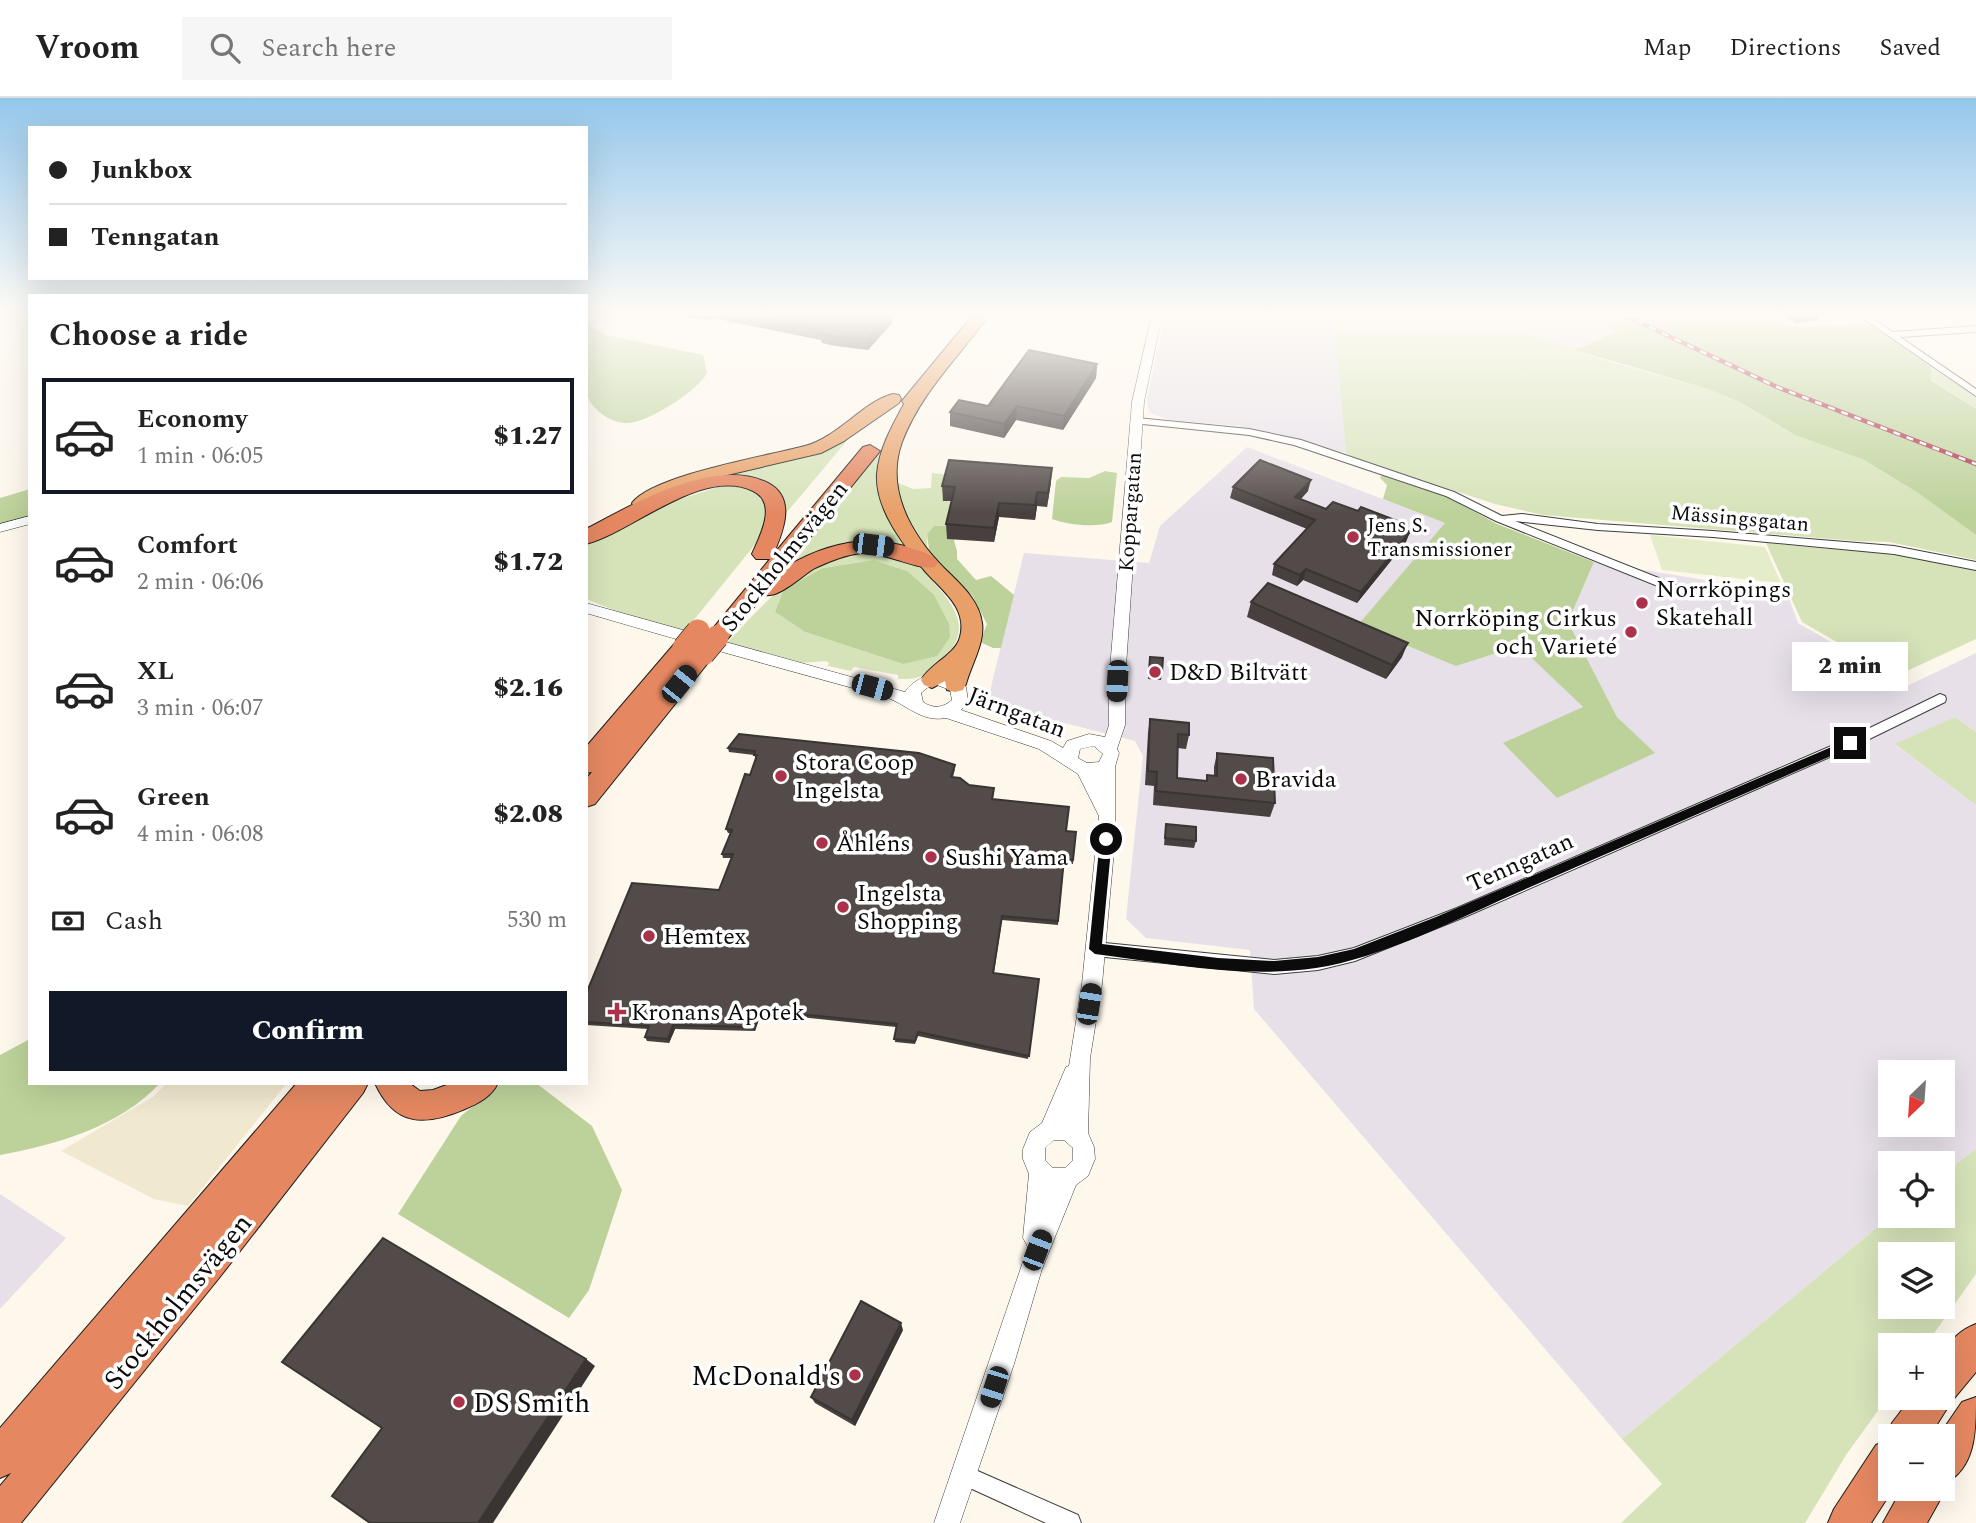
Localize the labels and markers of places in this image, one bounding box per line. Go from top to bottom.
place label: Jens S. Transmissioner [1367,510,1512,566]
marker: Jens S. Transmissioner [1345,529,1361,545]
place label: Norrköpings Skatehall [1656,572,1791,636]
marker: Norrköpings Skatehall [1634,595,1650,611]
place label: Norrköping Cirkus och Varieté [1414,601,1617,665]
marker: Norrköping Cirkus och Varieté [1623,624,1639,640]
place label: D&D Biltvätt [1169,655,1308,691]
marker: D&D Biltvätt [1147,664,1163,680]
place label: Stora Coop Ingelsta [795,745,914,809]
place label: Bravida [1255,762,1337,798]
marker: Stora Coop Ingelsta [773,768,789,784]
marker: Bravida [1233,771,1249,787]
place label: Åhléns [836,826,911,862]
marker: Åhléns [814,835,830,851]
place label: Sushi Yama [945,840,1069,876]
marker: Sushi Yama [923,849,939,865]
place label: Ingelsta Shopping [857,876,958,940]
marker: Ingelsta Shopping [835,899,851,915]
place label: Hemtex [663,919,747,955]
marker: Hemtex [641,928,657,944]
place label: Kronans Apotek [631,995,805,1031]
marker: Kronans Apotek [609,1004,625,1020]
place label: McDonald's [691,1355,841,1398]
marker: McDonald's [847,1367,863,1383]
place label: DS Smith [473,1382,590,1425]
marker: DS Smith [451,1394,467,1410]

